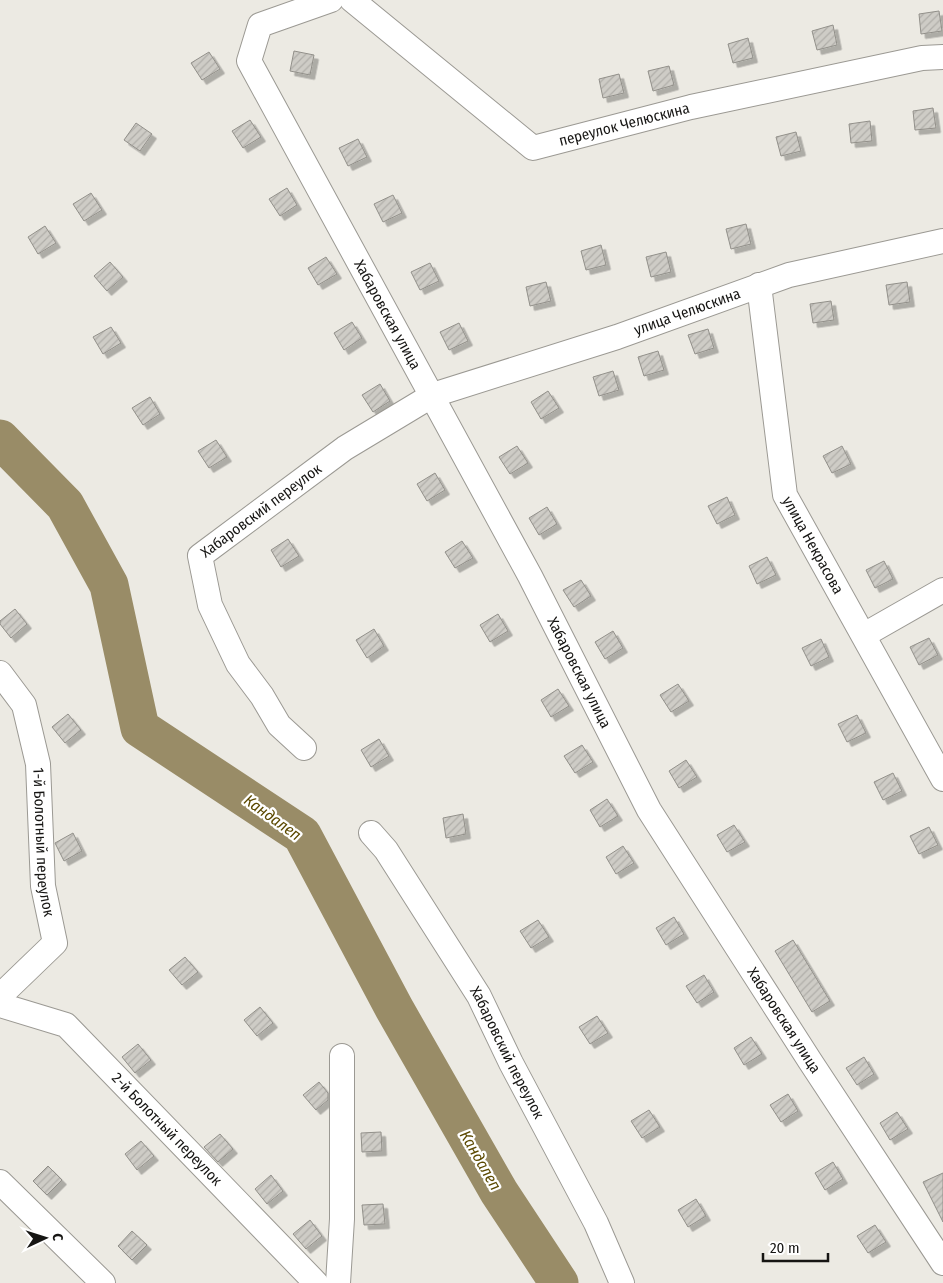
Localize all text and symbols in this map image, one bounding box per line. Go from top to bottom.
street label: переулок Челюскина [557,99,691,150]
street label: Хабаровская улица [350,257,425,373]
street label: улица Челюскина [632,284,743,339]
street label: Хабаровский переулок [197,460,325,561]
street label: улица Некрасова [779,493,847,597]
street label: Хабаровская улица [543,614,615,731]
street label: 1-й Болотный переулок [29,767,58,918]
water label: Кандалеп [240,790,305,844]
street label: Хабаровская улица [743,964,825,1077]
street label: Хабаровский переулок [466,983,548,1122]
street label: 2-й Болотный переулок [108,1069,226,1189]
water label: Кандалеп [456,1127,505,1194]
north arrow [20,1213,70,1263]
scale bar [763,1230,828,1262]
text: С [49,1233,66,1242]
text: 20 m [770,1239,800,1257]

